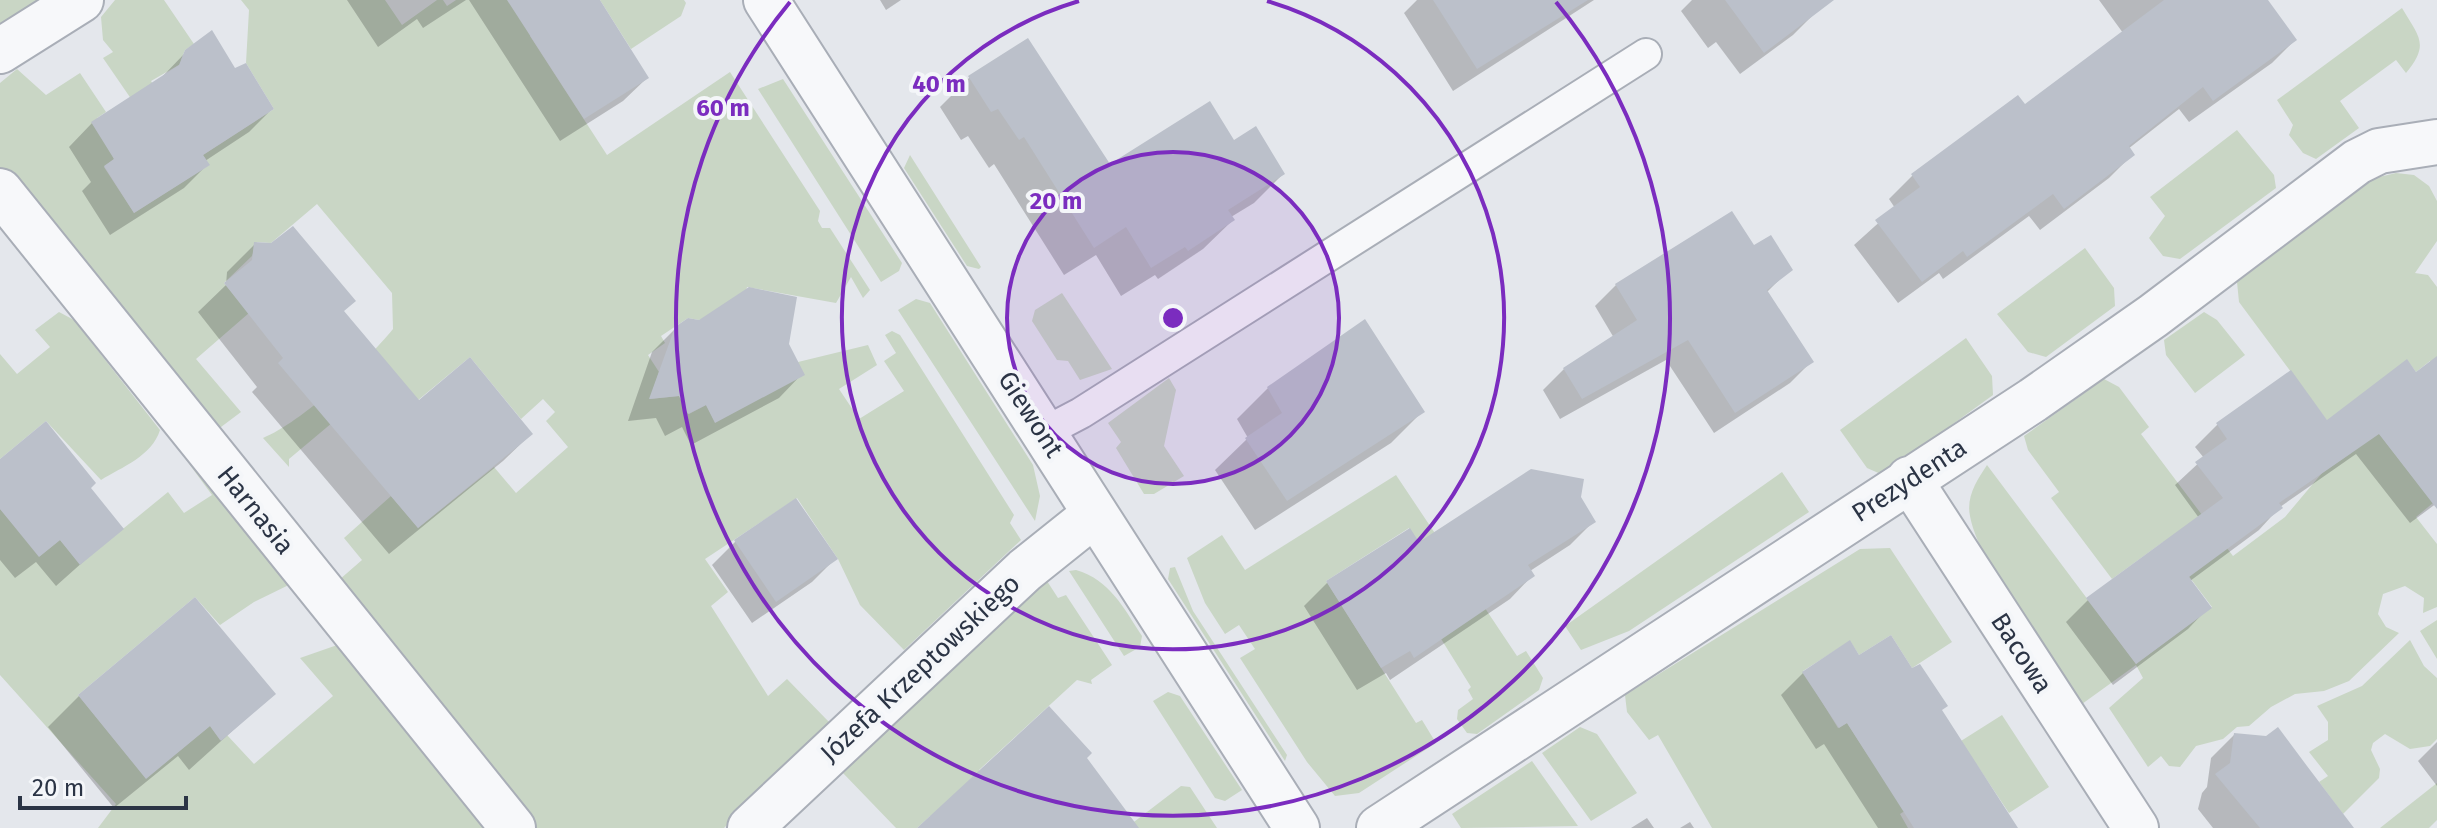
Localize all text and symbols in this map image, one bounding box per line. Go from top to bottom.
text: 40 m [912,70,966,98]
text: 60 m [696,94,750,122]
text: 20 m [1030,187,1082,215]
centre of rings [1159,304,1187,332]
street label: Giewont [991,365,1070,464]
street label: Prezydenta [1846,432,1972,529]
street label: Harnasia [211,460,301,561]
street label: Józefa Krzeptowskiego [814,568,1027,769]
street label: Bacowa [1984,607,2059,699]
scale bar [20,760,186,810]
text: 20 m [32,774,84,802]

